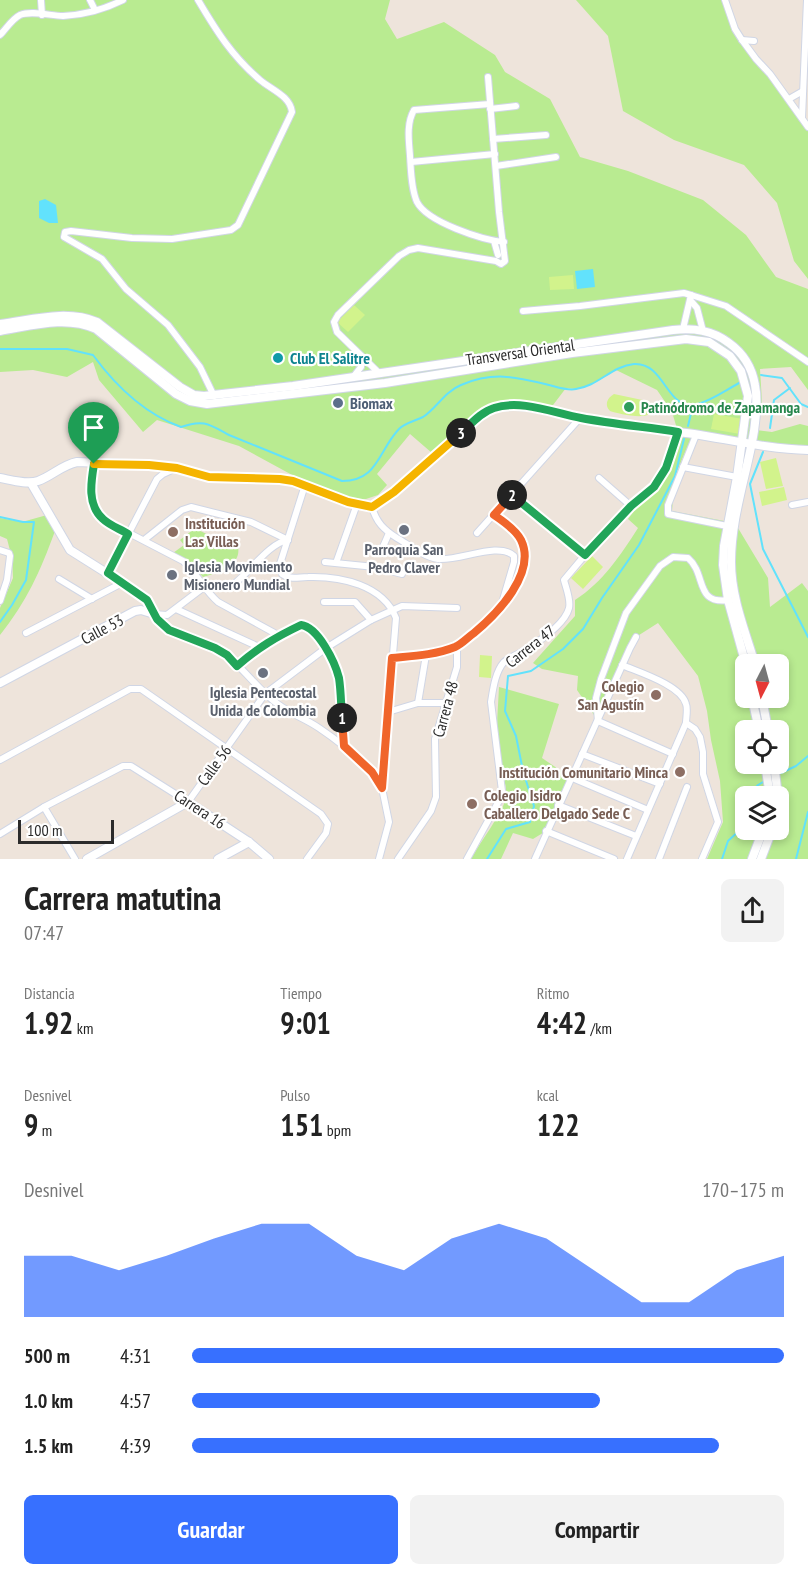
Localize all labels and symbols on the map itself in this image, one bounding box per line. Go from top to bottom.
street label: Transversal Oriental [464,334,576,370]
place label: Club El Salitre [290,348,370,368]
marker: Club El Salitre [271,351,285,365]
place label: Biomax [350,393,393,413]
marker: Biomax [331,396,345,410]
place label: Patinódromo de Zapamanga [641,397,800,417]
marker: Patinódromo de Zapamanga [622,400,636,414]
pin [68,402,119,464]
pin: 3 [446,418,476,448]
pin: 2 [497,480,527,510]
place label: Institución Las Villas [185,513,245,551]
marker: Parroquia San Pedro Claver [397,523,411,537]
marker: Institución Las Villas [166,525,180,539]
place label: Parroquia San Pedro Claver [365,539,443,577]
place label: Iglesia Movimiento Misionero Mundial [184,556,292,594]
marker: Iglesia Movimiento Misionero Mundial [165,568,179,582]
street label: Calle 53 [77,610,127,648]
street label: Carrera 47 [501,620,559,672]
north arrow [735,654,789,708]
marker: Iglesia Pentecostal Unida de Colombia [256,666,270,680]
place label: Colegio San Agustín [577,676,644,714]
street label: Carrera 48 [428,679,462,739]
place label: Iglesia Pentecostal Unida de Colombia [210,682,316,720]
marker: Colegio San Agustín [649,688,663,702]
pin: 1 [327,703,357,733]
street label: Calle 56 [193,741,235,789]
place label: Institución Comunitario Minca [499,762,668,782]
marker: Institución Comunitario Minca [673,765,687,779]
street label: Carrera 16 [170,785,230,833]
place label: Colegio Isidro Caballero Delgado Sede C [484,785,631,823]
marker: Colegio Isidro Caballero Delgado Sede C [465,797,479,811]
scale bar [18,817,114,845]

